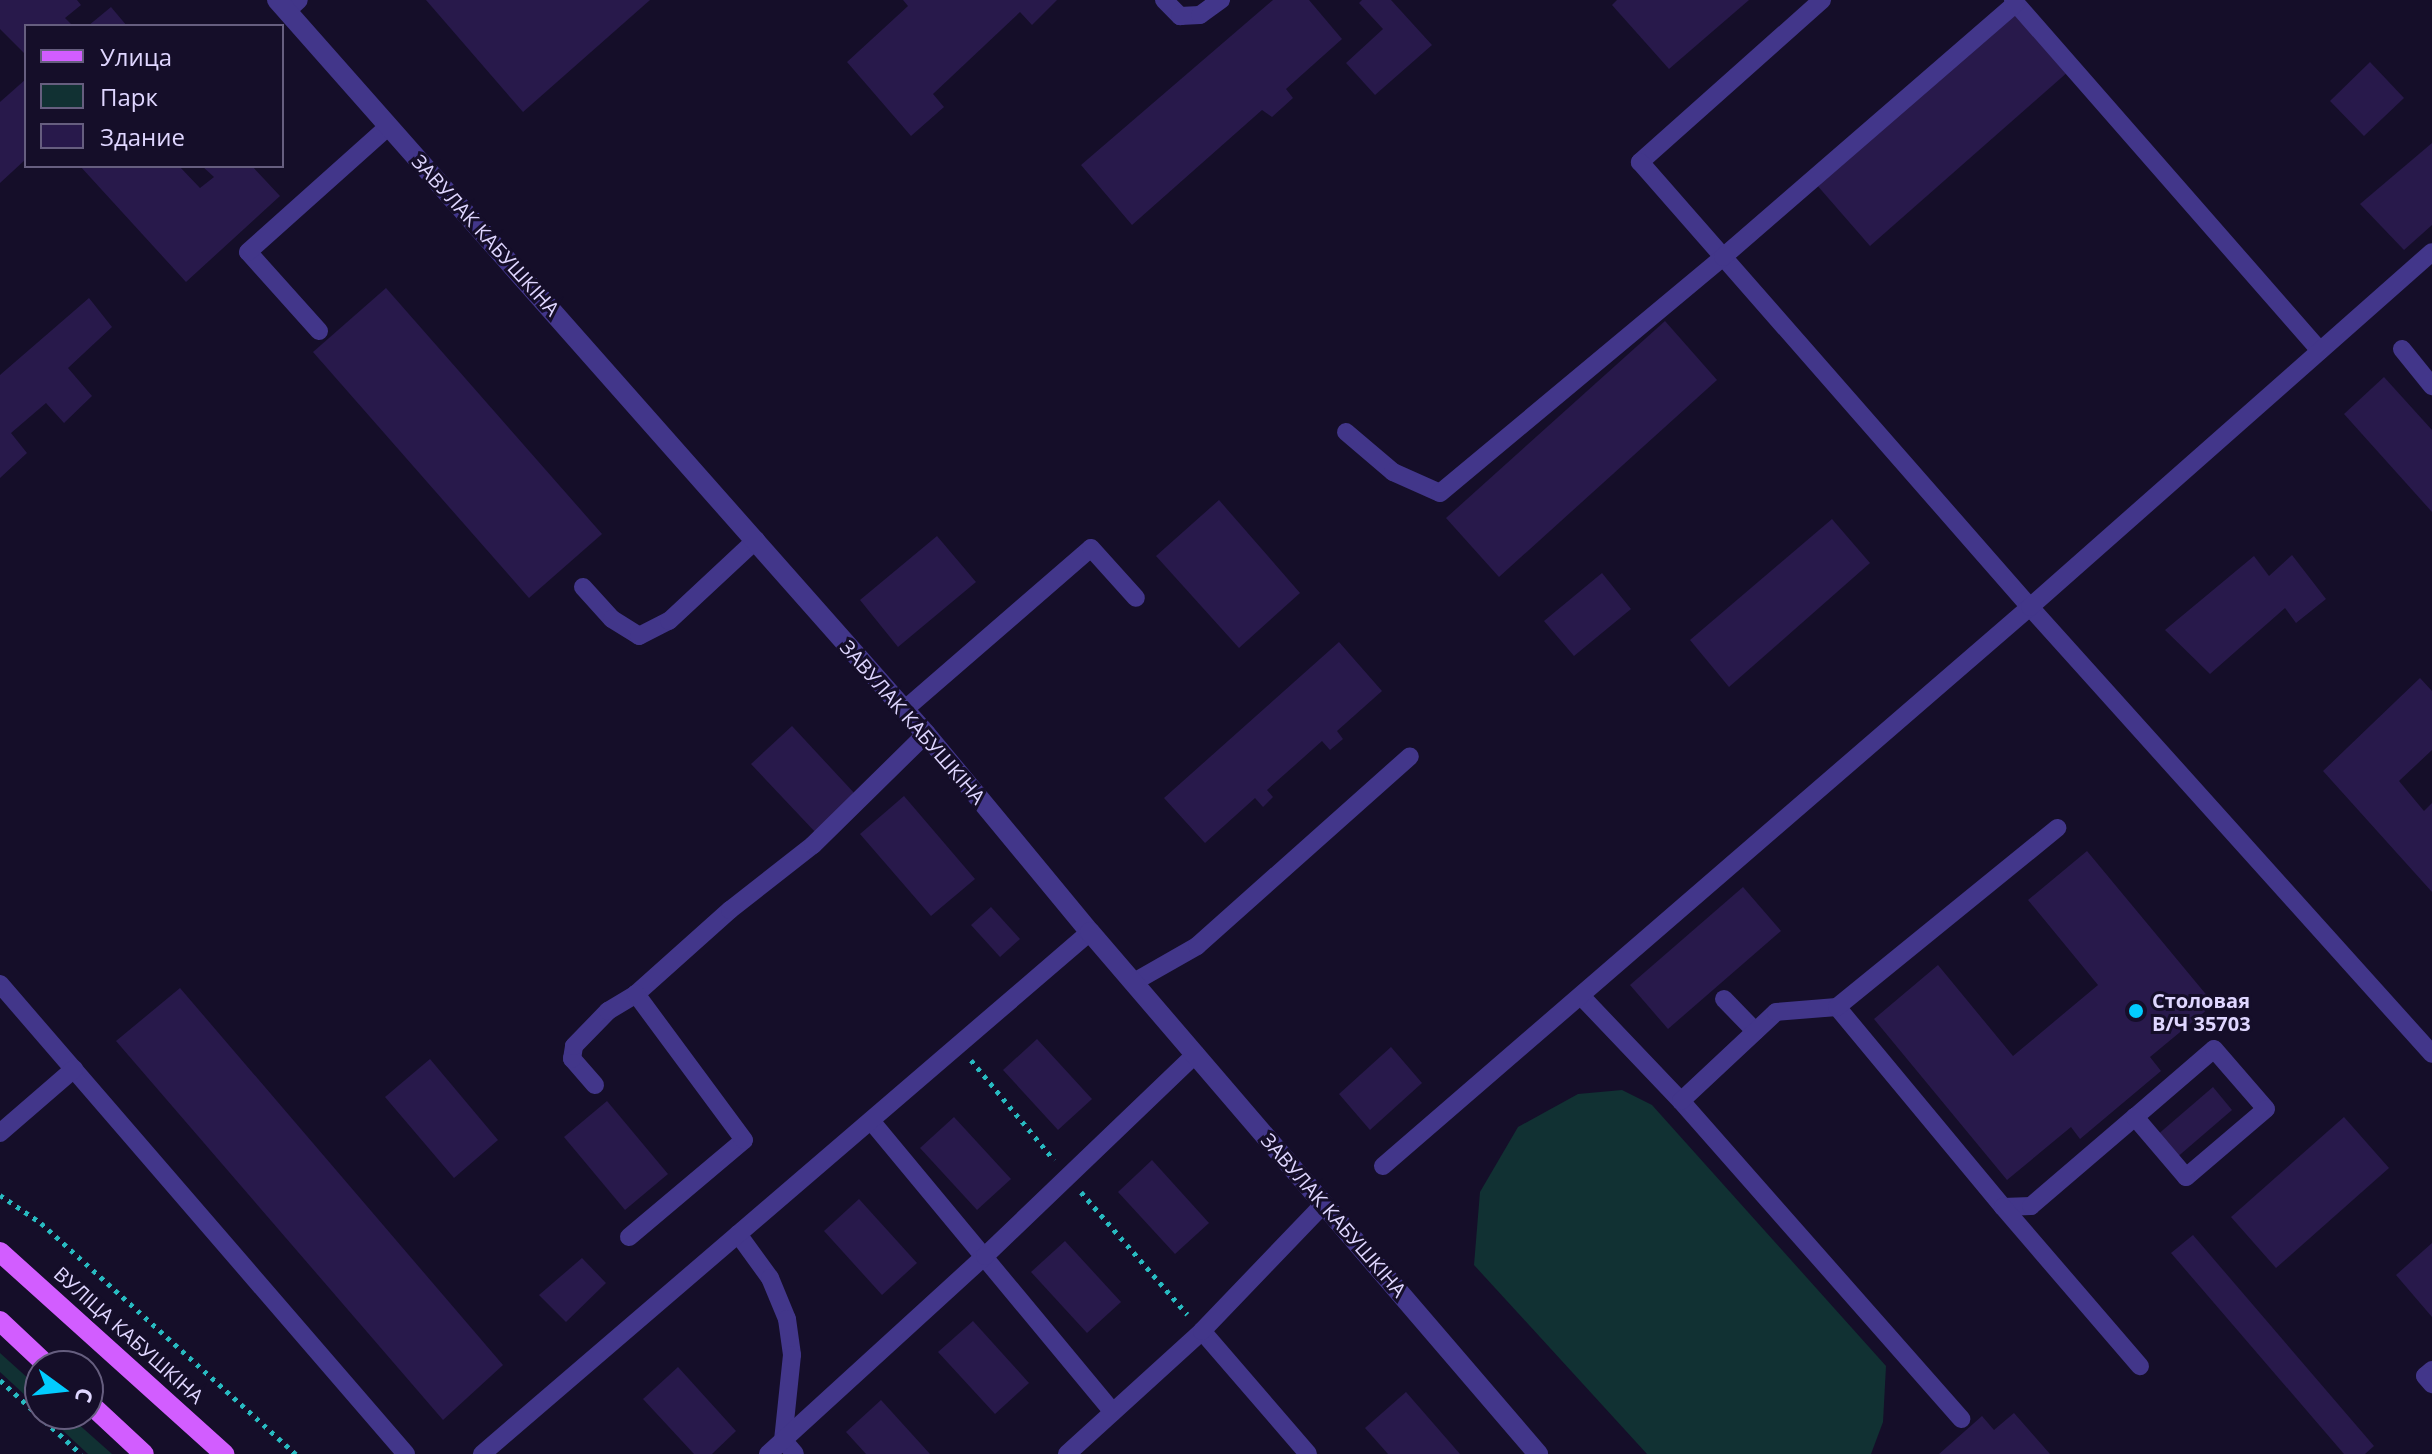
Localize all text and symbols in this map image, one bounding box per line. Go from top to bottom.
legend [24,24,284,168]
text: Улица [100,40,172,73]
text: Парк [100,80,158,113]
text: Здание [100,120,185,153]
street label: ЗАВУЛАК КАБУШКІНА [407,149,565,321]
street label: ЗАВУЛАК КАБУШКІНА [835,635,991,809]
place label: Столовая В/Ч 35703 [2152,988,2251,1035]
marker: Столовая В/Ч 35703 [2127,1002,2145,1020]
street label: ЗАВУЛАК КАБУШКІНА [1256,1128,1412,1302]
street label: ВУЛІЦА КАБУШКІНА [49,1262,209,1408]
north arrow [24,1350,104,1430]
text: С [69,1385,102,1406]

